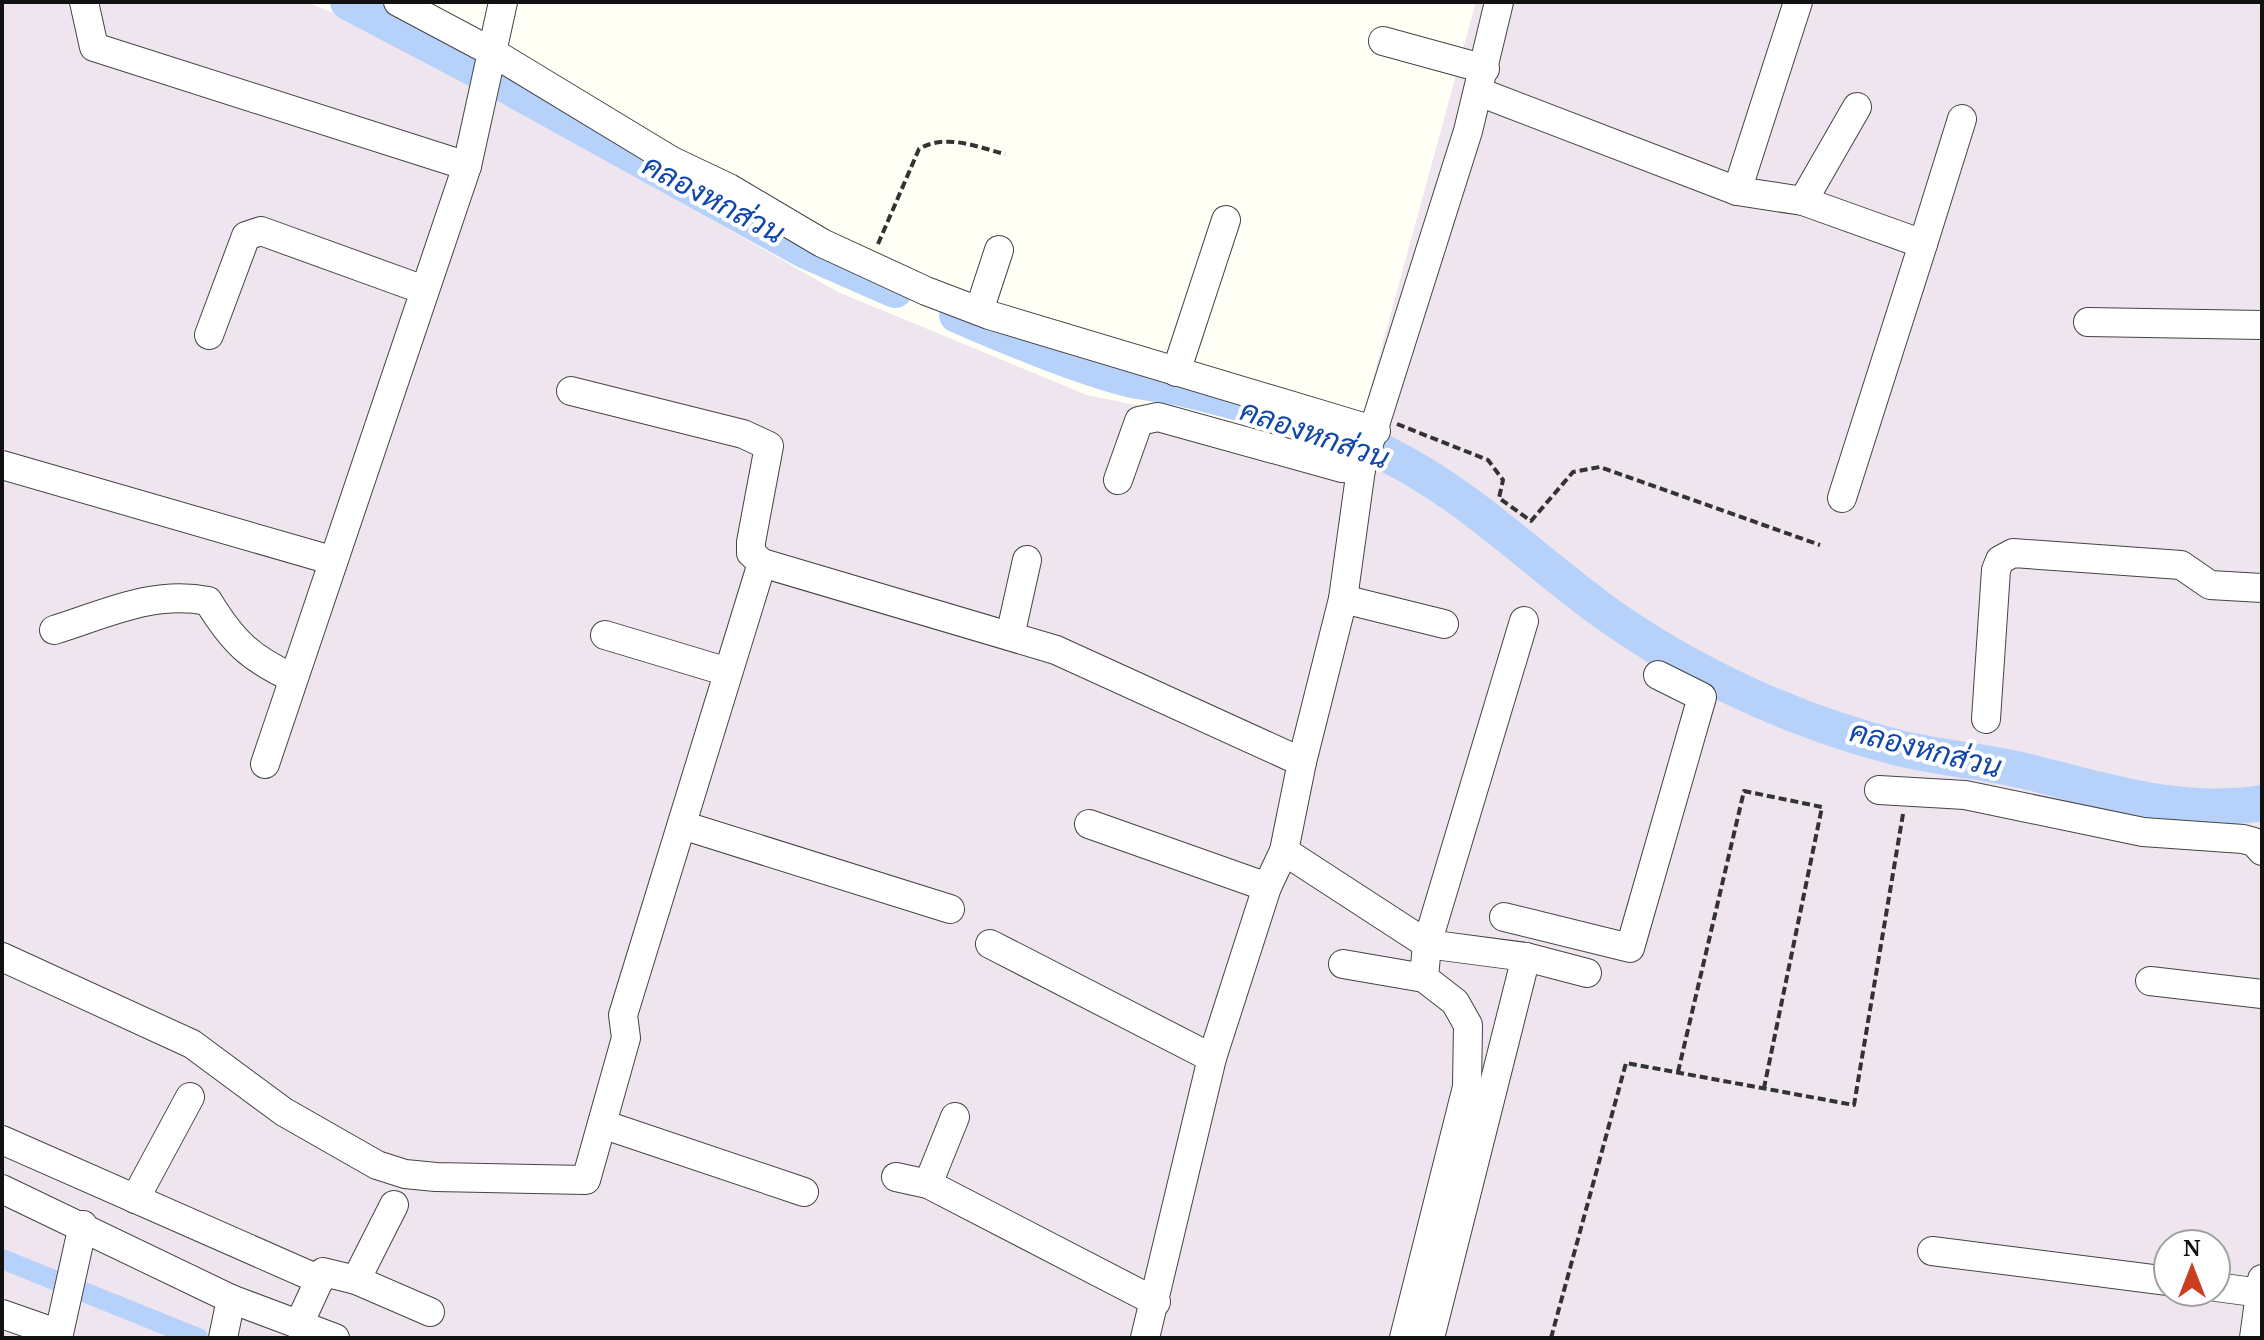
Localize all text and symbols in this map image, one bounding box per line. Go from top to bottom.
water label: คลองหกส่วน [636,144,792,252]
water label: คลองหกส่วน [1235,388,1395,478]
water label: คลองหกส่วน [1846,709,2006,787]
north arrow [2152,1228,2232,1308]
text: N [2183,1232,2201,1262]

